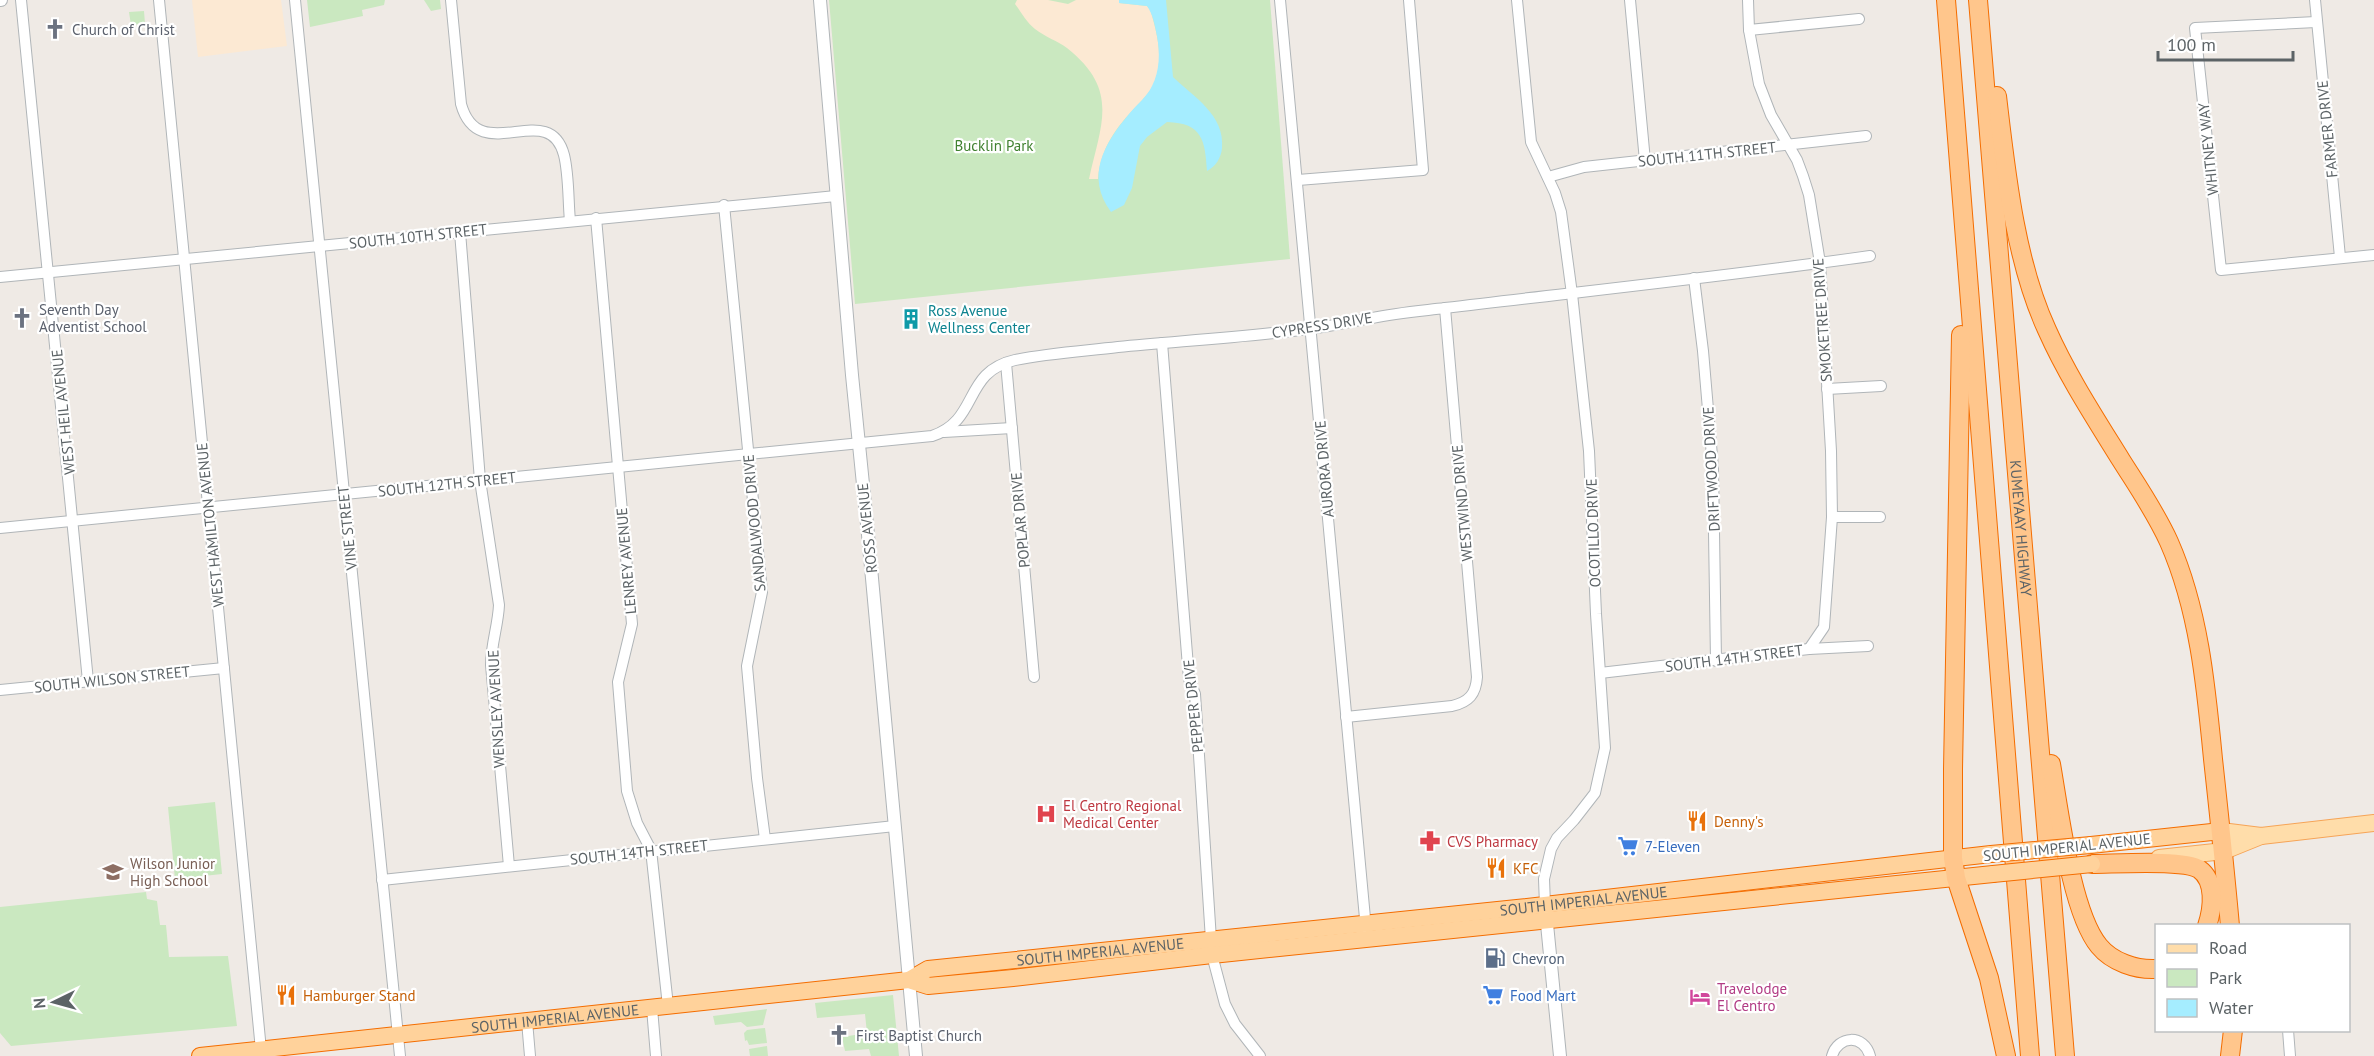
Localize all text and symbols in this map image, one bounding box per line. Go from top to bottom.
church icon: Church of Christ [43,17,67,41]
place label: Church of Christ [72,20,175,39]
scale bar [2158,24,2293,62]
text: 100 m [2167,33,2216,56]
street label: FARMER DRIVE [2312,79,2342,179]
street label: WHITNEY WAY [2194,101,2222,196]
park label: Bucklin Park [955,136,1034,155]
street label: SOUTH 11TH STREET [1637,137,1778,171]
street label: SOUTH 10TH STREET [348,219,489,253]
street label: SMOKETREE DRIVE [1808,257,1836,383]
place label: Seventh Day Adventist School [39,300,147,336]
place label: Ross Avenue Wellness Center [928,301,1030,337]
church icon: Seventh Day Adventist School [10,306,34,330]
building icon: Ross Avenue Wellness Center [899,307,923,331]
street label: CYPRESS DRIVE [1270,308,1374,342]
street label: WEST HEIL AVENUE [47,348,79,476]
street label: DRIFTWOOD DRIVE [1698,406,1724,532]
street label: AURORA DRIVE [1310,420,1338,518]
street label: WEST HAMILTON AVENUE [192,442,228,608]
street label: WESTWIND DRIVE [1447,444,1477,562]
street label: SANDALWOOD DRIVE [739,454,769,592]
street label: KUMEYAAY HIGHWAY [2006,459,2037,598]
street label: SOUTH 12TH STREET [377,467,518,501]
street label: POPLAR DRIVE [1006,471,1034,569]
street label: OCOTILLO DRIVE [1582,478,1604,588]
street label: ROSS AVENUE [853,482,881,574]
street label: VINE STREET [333,484,361,572]
street label: LENREY AVENUE [612,507,640,615]
street label: SOUTH 14TH STREET [1664,640,1805,676]
street label: WENSLEY AVENUE [483,649,509,769]
street label: PEPPER DRIVE [1179,658,1207,754]
street label: SOUTH WILSON STREET [33,661,192,697]
place label: El Centro Regional Medical Center [1063,796,1182,832]
hospital icon: El Centro Regional Medical Center [1034,802,1058,826]
restaurant icon: Denny's [1685,809,1709,833]
place label: Denny's [1714,812,1764,831]
pharmacy icon: CVS Pharmacy [1418,829,1442,853]
street label: SOUTH IMPERIAL AVENUE [1982,829,2152,865]
place label: CVS Pharmacy [1447,832,1538,851]
supermarket icon: 7-Eleven [1616,834,1640,858]
street label: SOUTH 14TH STREET [569,835,710,869]
place label: 7-Eleven [1645,837,1700,856]
place label: Wilson Junior High School [130,854,215,890]
restaurant icon: KFC [1484,856,1508,880]
place label: KFC [1513,859,1538,878]
school or university icon: Wilson Junior High School [101,860,125,884]
street label: SOUTH IMPERIAL AVENUE [1499,881,1668,919]
legend [2155,924,2350,1032]
street label: SOUTH IMPERIAL AVENUE [1015,933,1185,969]
text: Road [2209,936,2247,959]
fuel station icon: Chevron [1483,946,1507,970]
place label: Chevron [1512,949,1565,968]
text: Park [2209,966,2242,989]
north arrow [24,972,84,1032]
place label: Travelodge El Centro [1717,979,1787,1015]
restaurant icon: Hamburger Stand [274,983,298,1007]
supermarket icon: Food Mart [1481,983,1505,1007]
hotel icon: Travelodge El Centro [1688,985,1712,1009]
place label: Hamburger Stand [303,986,416,1005]
place label: Food Mart [1510,986,1576,1005]
text: Water [2209,996,2253,1019]
text: N [29,997,49,1009]
street label: SOUTH IMPERIAL AVENUE [470,1000,640,1036]
church icon: First Baptist Church [827,1023,851,1047]
place label: First Baptist Church [856,1026,982,1045]

